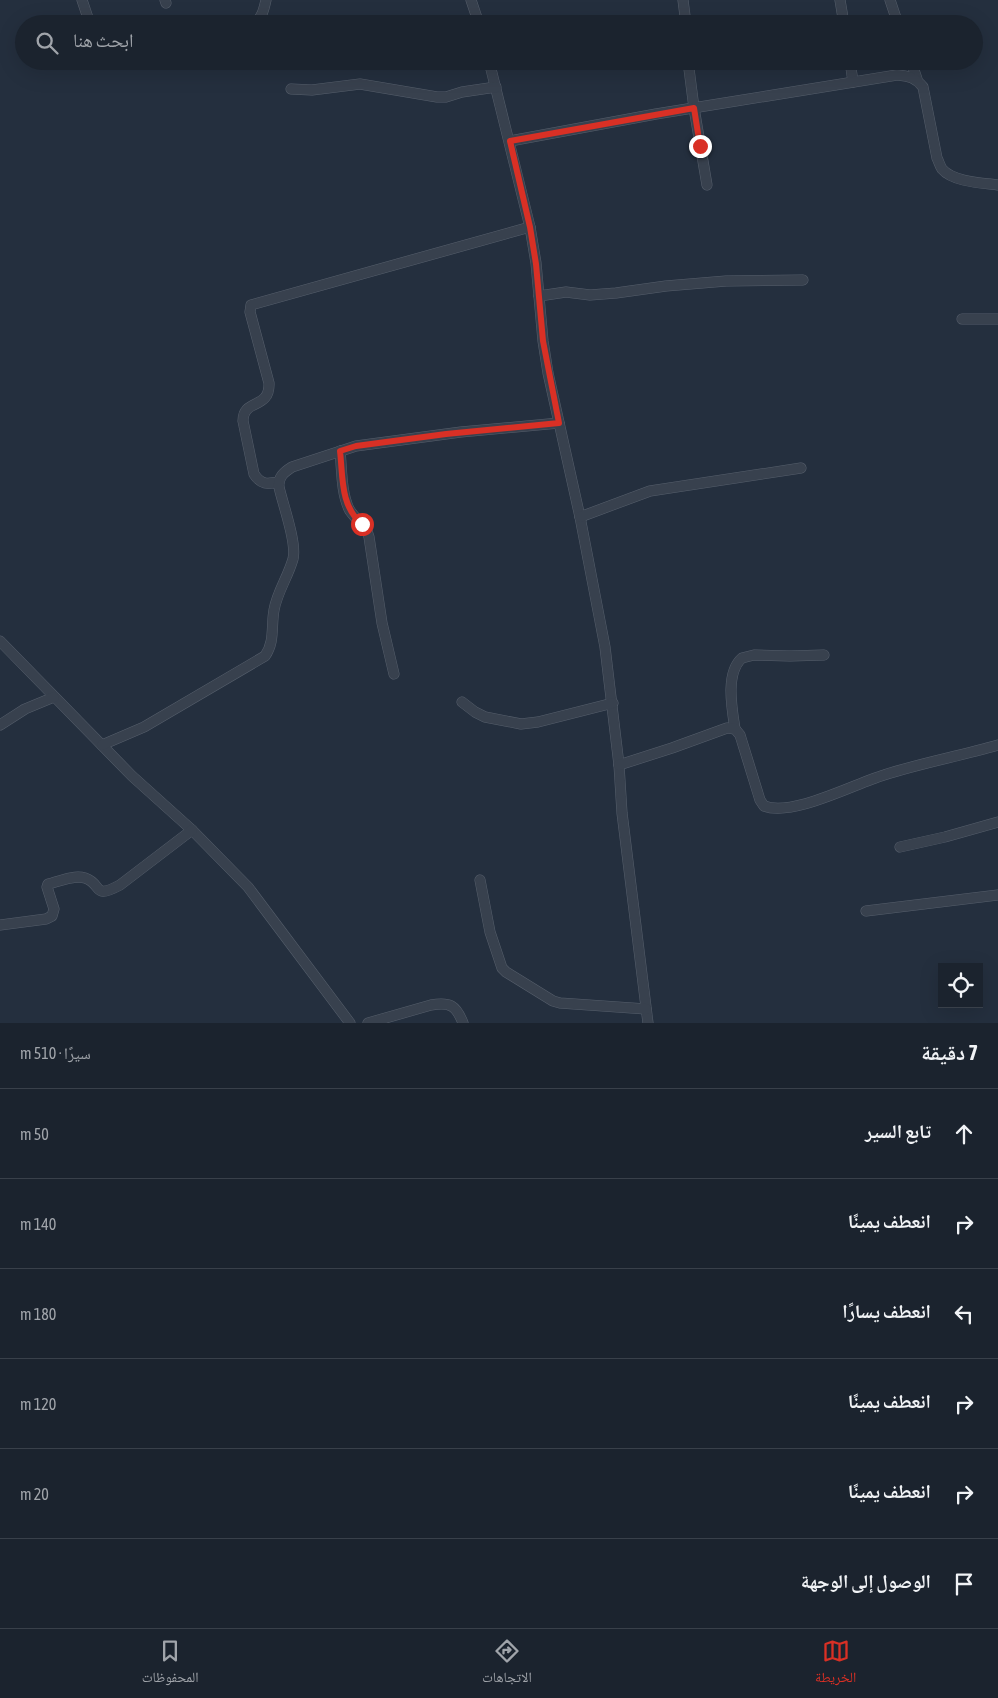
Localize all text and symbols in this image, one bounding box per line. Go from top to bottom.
search box [15,15,983,70]
icon: search [33,29,61,57]
text: ابحث هنا [73,29,134,51]
route end [689,135,712,158]
route start [351,513,374,536]
map controls [938,963,983,1008]
button: locate [938,963,983,1008]
text: 7 دقيقة [921,1040,978,1064]
text: سيرًا · 510 m [20,1044,91,1062]
text: تابع السير [865,1120,931,1142]
icon: ahead [950,1120,978,1148]
text: 50 m [20,1125,49,1143]
text: انعطف يمينًا [848,1210,931,1232]
icon: right [950,1210,978,1238]
text: 140 m [20,1215,56,1233]
text: انعطف يسارًا [842,1300,931,1322]
icon: left [950,1300,978,1328]
text: 180 m [20,1305,56,1323]
text: انعطف يمينًا [848,1390,931,1412]
icon: right [950,1390,978,1418]
text: 120 m [20,1395,56,1413]
text: انعطف يمينًا [848,1480,931,1502]
icon: right [950,1480,978,1508]
text: 20 m [20,1485,49,1503]
text: الوصول إلى الوجهة [801,1570,931,1592]
icon: arrive [950,1570,978,1598]
tab: المحفوظات [142,1637,199,1691]
tab: الاتجاهات [482,1637,532,1691]
tab: الخريطة [815,1637,856,1691]

